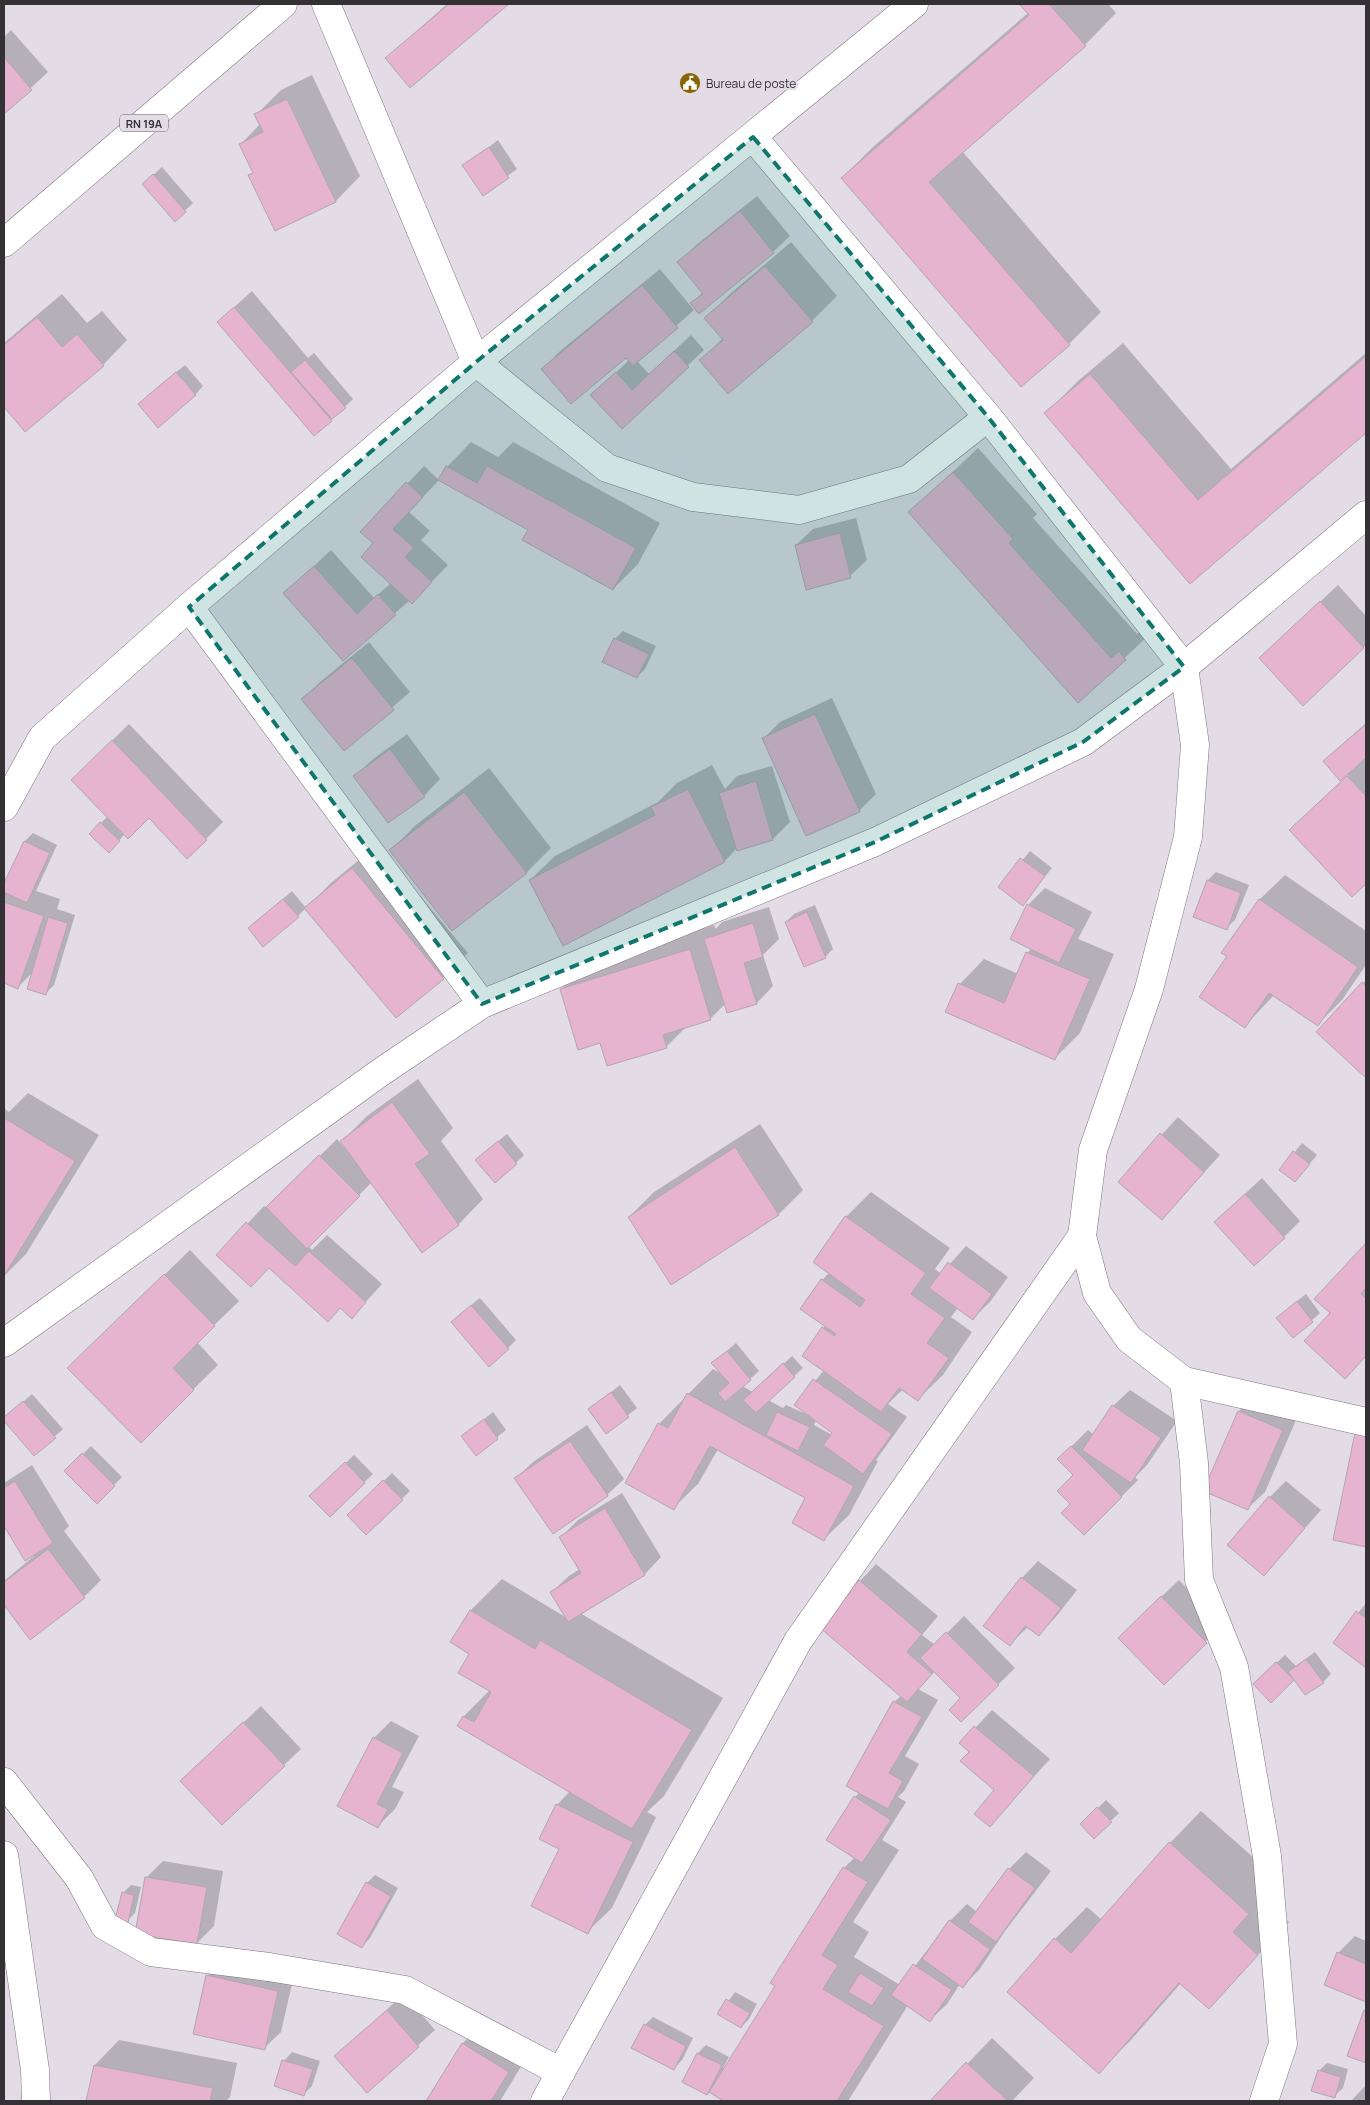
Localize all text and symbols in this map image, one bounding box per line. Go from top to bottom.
public building icon: Bureau de poste [678,71,702,95]
place label: Bureau de poste [706,75,796,92]
road number: RN 19A [120,115,168,132]

